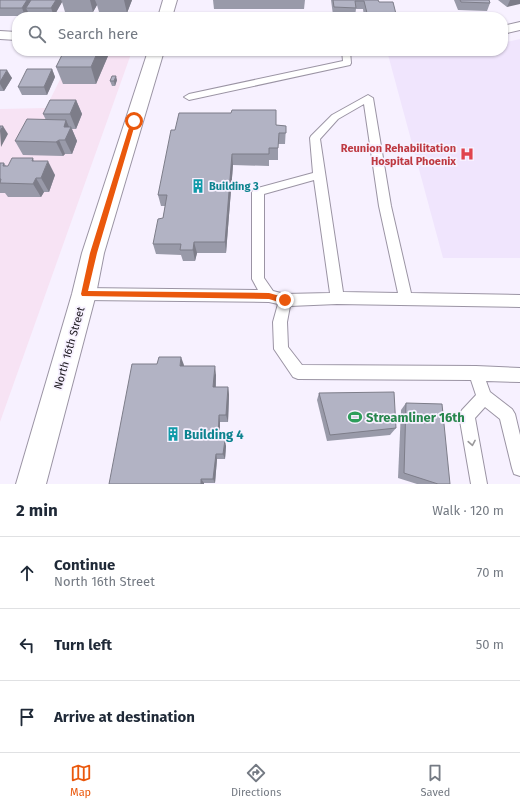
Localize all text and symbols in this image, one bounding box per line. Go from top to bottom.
search box [12,12,508,56]
icon: search [26,23,48,45]
text: Search here [58,25,138,43]
route start [125,112,143,130]
place label: Reunion Rehabilitation Hospital Phoenix [341,142,456,168]
hospital icon: Reunion Rehabilitation Hospital Phoenix [459,146,475,162]
building icon: Building 3 [190,178,206,194]
place label: Building 3 [209,180,259,193]
route end [276,291,294,309]
street label: North 16th Street [51,305,87,391]
sports icon: Streamliner 16th [347,409,363,425]
place label: Streamliner 16th [366,410,465,425]
building icon: Building 4 [165,426,181,442]
place label: Building 4 [184,427,244,442]
one-way arrow [467,440,475,446]
text: 2 min [16,500,58,521]
text: Walk · 120 m [432,503,504,518]
text: Continue [54,556,115,574]
icon: ahead [16,562,38,584]
text: 70 m [477,565,504,580]
text: North 16th Street [54,574,155,589]
icon: left [16,634,38,656]
text: Turn left [54,636,112,654]
text: 50 m [476,637,504,652]
icon: arrive [16,706,38,728]
text: Arrive at destination [54,708,195,726]
tab: Map [70,762,92,799]
tab: Directions [231,762,281,799]
tab: Saved [421,762,450,799]

